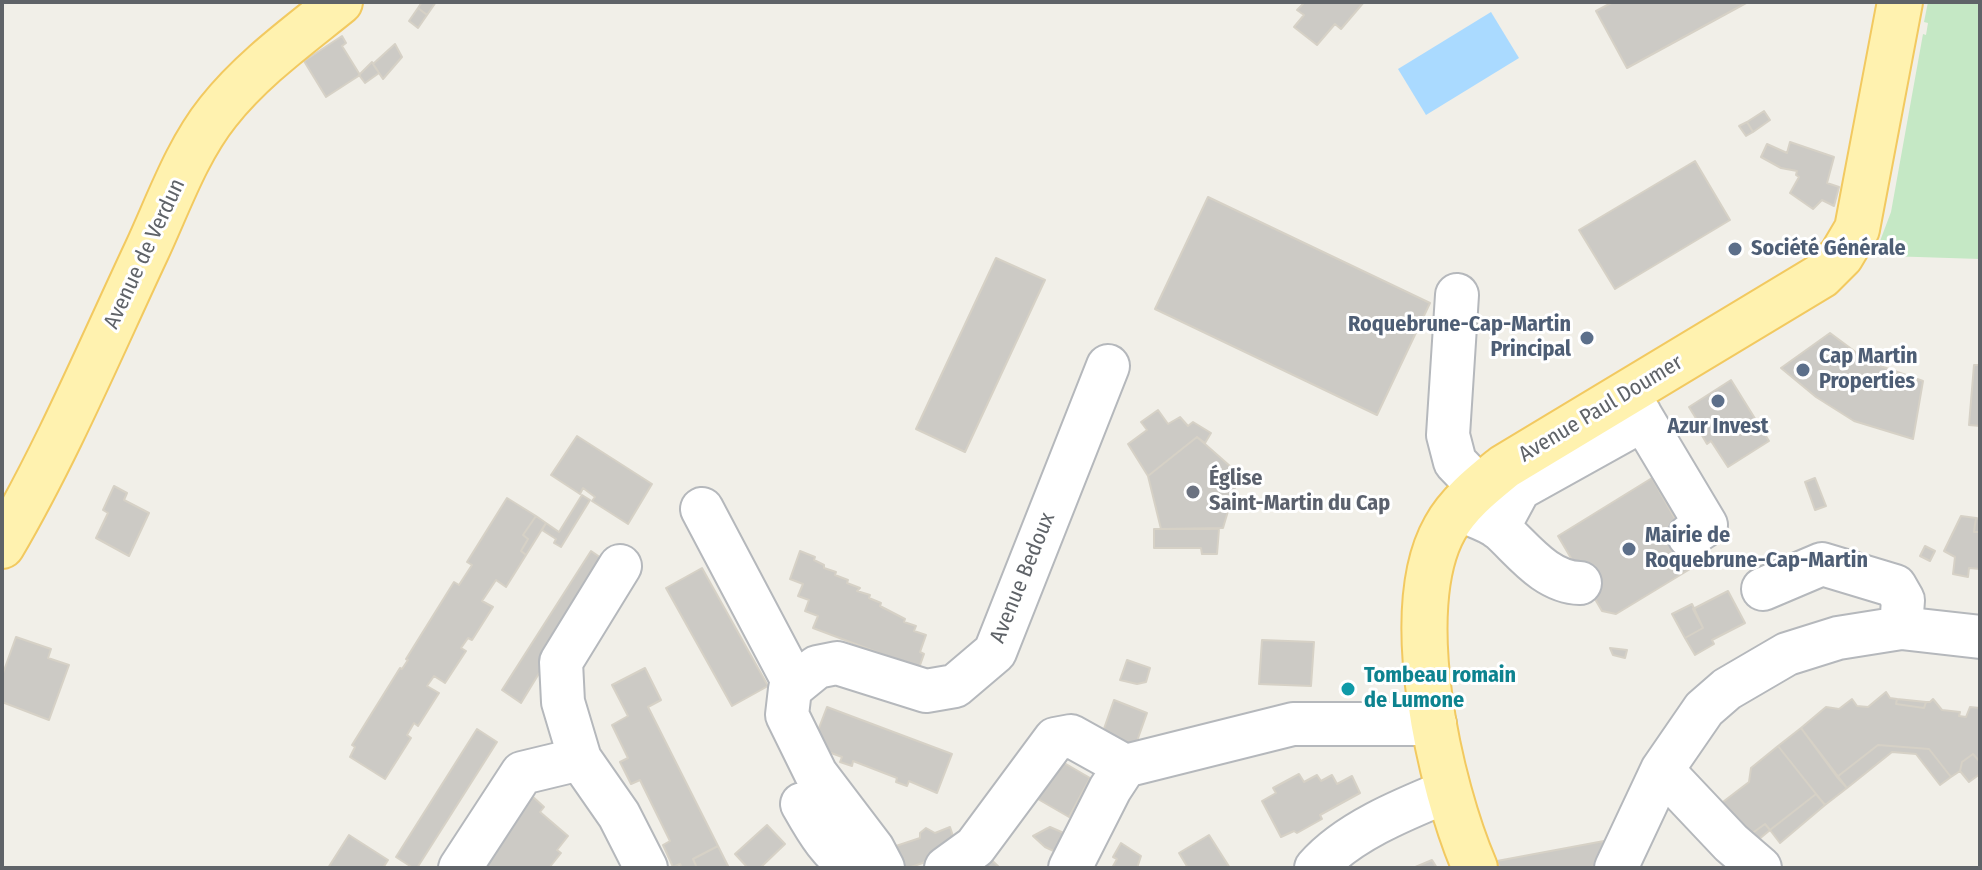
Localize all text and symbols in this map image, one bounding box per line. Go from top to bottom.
street label: Avenue de Verdun [99,175,191,333]
place label: Société Générale [1751,236,1906,262]
marker: Société Générale [1726,240,1744,258]
place label: Roquebrune-Cap-Martin Principal [1348,312,1571,364]
marker: Roquebrune-Cap-Martin Principal [1578,329,1596,347]
place label: Cap Martin Properties [1819,344,1918,396]
street label: Avenue Paul Doumer [1514,350,1688,468]
marker: Cap Martin Properties [1794,361,1812,379]
marker: Azur Invest [1709,392,1727,410]
place label: Azur Invest [1667,414,1769,440]
place label: Église Saint-Martin du Cap [1209,466,1390,518]
marker: Église Saint-Martin du Cap [1184,483,1202,501]
street label: Avenue Bedoux [985,509,1061,647]
place label: Mairie de Roquebrune-Cap-Martin [1645,523,1868,574]
marker: Mairie de Roquebrune-Cap-Martin [1620,540,1638,558]
place label: Tombeau romain de Lumone [1364,663,1516,714]
marker: Tombeau romain de Lumone [1339,680,1357,698]

